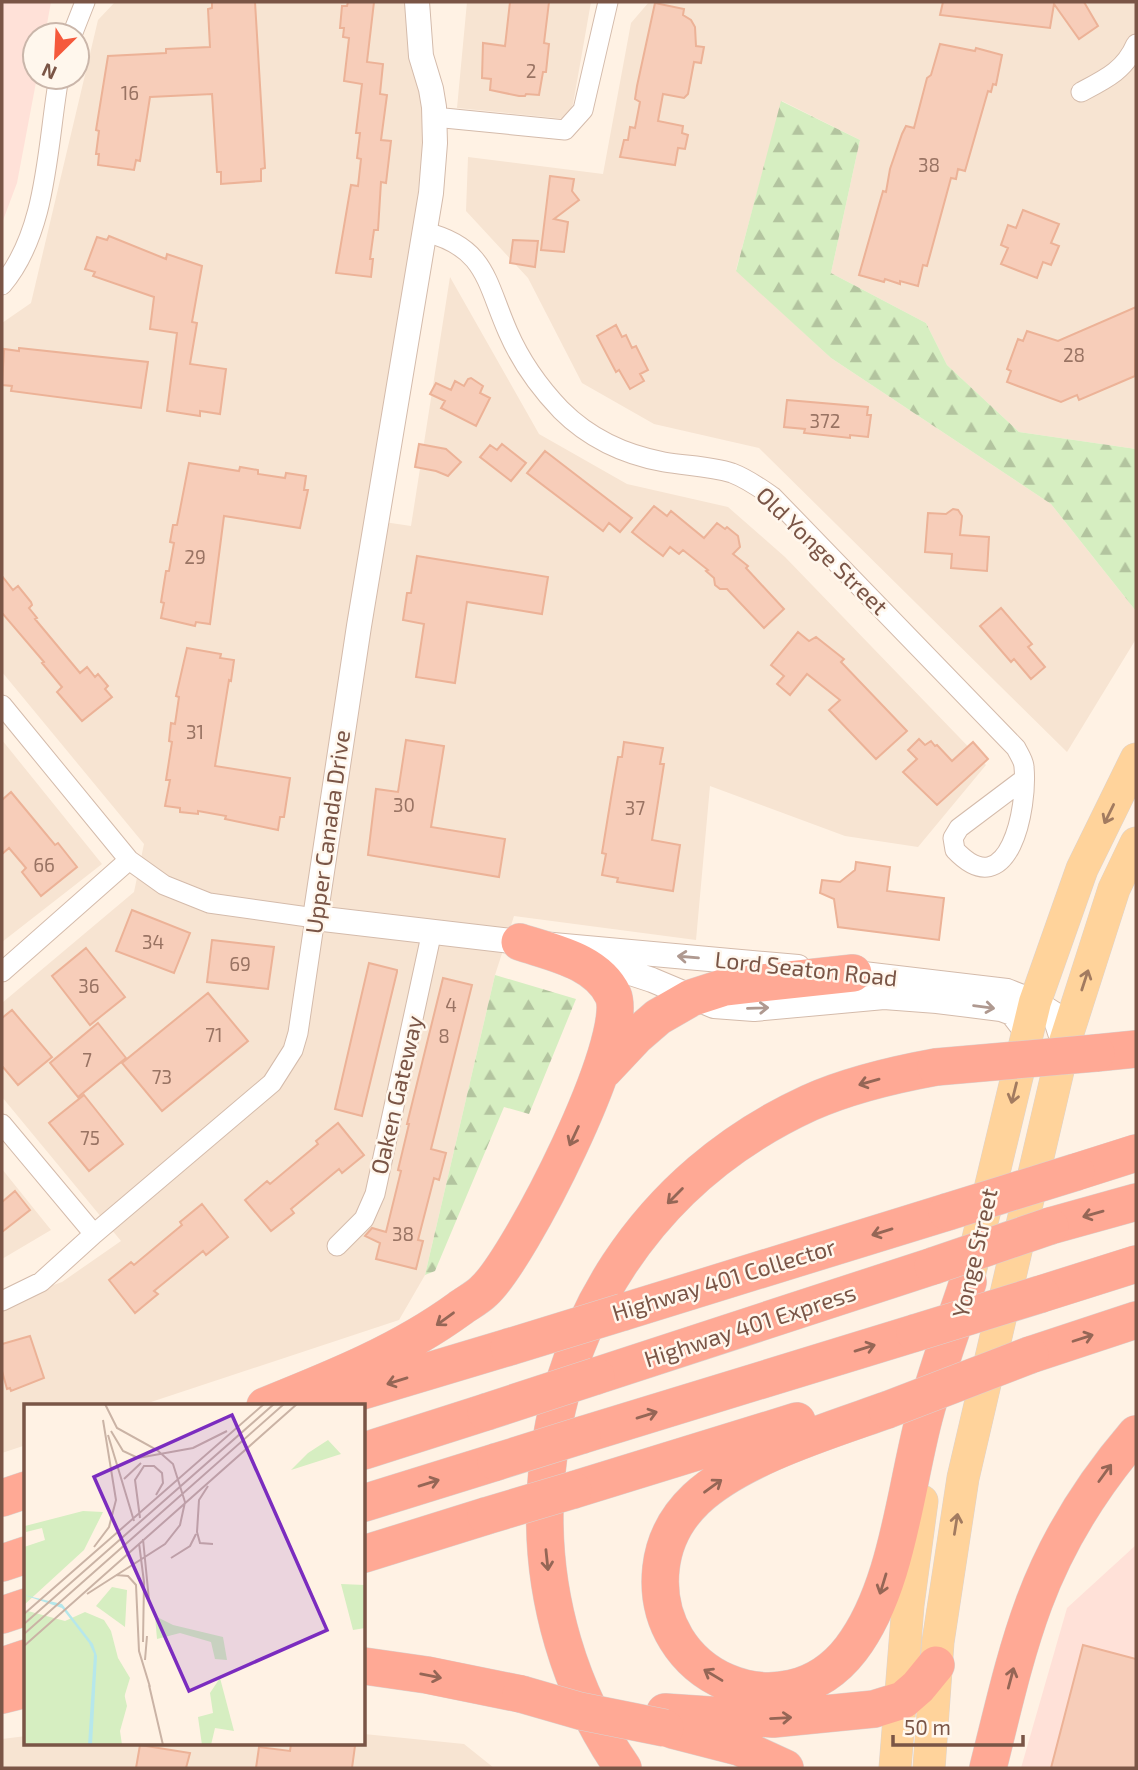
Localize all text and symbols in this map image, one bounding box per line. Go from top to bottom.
north arrow [21,21,91,91]
text: N [38,59,60,85]
house number: 2 [526,59,536,82]
house number: 16 [121,81,139,104]
house number: 38 [918,153,940,176]
house number: 28 [1063,343,1085,366]
house number: 372 [810,409,840,432]
street label: Old Yonge Street [751,480,894,620]
house number: 29 [184,545,206,568]
house number: 31 [186,720,204,743]
street label: Upper Canada Drive [299,728,355,936]
house number: 30 [393,793,415,816]
house number: 37 [625,796,645,819]
one-way arrow [1102,803,1116,824]
house number: 66 [33,853,55,876]
house number: 34 [142,930,164,953]
street label: Lord Seaton Road [713,945,899,992]
one-way arrow [677,950,700,963]
house number: 69 [229,952,251,975]
one-way arrow [1080,969,1092,991]
house number: 36 [78,974,100,997]
house number: 4 [445,993,457,1016]
one-way arrow [973,1000,995,1013]
one-way arrow [746,1001,769,1014]
street label: Oaken Gateway [364,1013,428,1177]
house number: 71 [205,1023,223,1046]
house number: 8 [438,1024,450,1047]
house number: 7 [82,1048,92,1071]
house number: 73 [152,1065,172,1088]
one-way arrow [858,1076,880,1089]
one-way arrow [1007,1081,1020,1104]
one-way arrow [566,1125,580,1146]
house number: 75 [80,1126,100,1149]
street label: Yonge Street [946,1185,1003,1320]
one-way arrow [667,1188,684,1205]
one-way arrow [1082,1208,1104,1221]
house number: 38 [392,1222,414,1245]
one-way arrow [871,1226,893,1239]
street label: Highway 401 Collector [609,1232,839,1326]
street label: Highway 401 Express [640,1278,859,1372]
one-way arrow [436,1312,455,1326]
one-way arrow [1072,1330,1094,1343]
one-way arrow [854,1341,876,1354]
one-way arrow [386,1376,408,1389]
inset map [24,1404,366,1746]
one-way arrow [636,1408,658,1421]
one-way arrow [1098,1464,1113,1483]
one-way arrow [418,1476,440,1489]
one-way arrow [703,1479,722,1493]
one-way arrow [950,1513,963,1536]
one-way arrow [540,1548,553,1571]
one-way arrow [876,1572,888,1594]
one-way arrow [703,1667,723,1681]
one-way arrow [1005,1667,1018,1689]
one-way arrow [419,1670,442,1683]
scale bar [893,1704,1023,1748]
one-way arrow [770,1712,793,1725]
text: 50 m [904,1714,951,1739]

